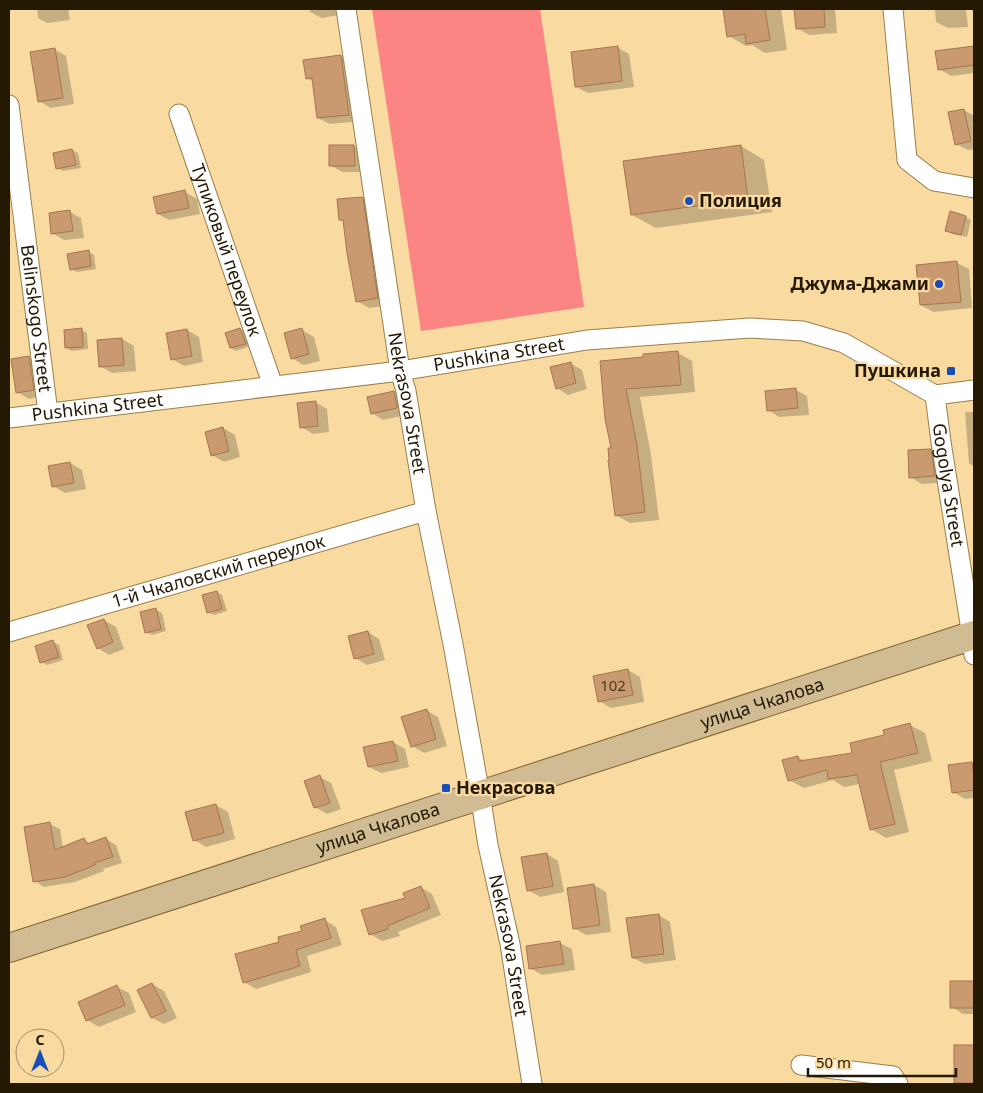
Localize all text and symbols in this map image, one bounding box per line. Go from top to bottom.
street label: Тупиковый переулок [186,160,268,340]
place label: Полиция [699,188,782,212]
marker: Полиция [683,195,695,207]
street label: Belinskogo Street [16,243,58,394]
place label: Джума-Джами [790,271,929,295]
marker: Джума-Джами [933,278,945,290]
street label: Nekrasova Street [383,330,433,476]
street label: Pushkina Street [431,331,566,376]
place label: Пушкина [854,358,941,382]
marker: Пушкина [945,365,957,377]
street label: Pushkina Street [30,387,165,426]
street label: Gogolya Street [928,422,971,549]
street label: 1-й Чкаловский переулок [109,528,328,613]
street label: улица Чкалова [697,671,827,734]
house number: 102 [600,675,626,695]
place label: Некрасова [456,775,556,799]
marker: Некрасова [440,782,452,794]
street label: улица Чкалова [313,796,443,859]
street label: Nekrasova Street [484,872,534,1018]
north arrow [15,1028,65,1078]
text: С [35,1030,45,1049]
scale bar [808,1046,956,1078]
text: 50 m [816,1052,851,1072]

